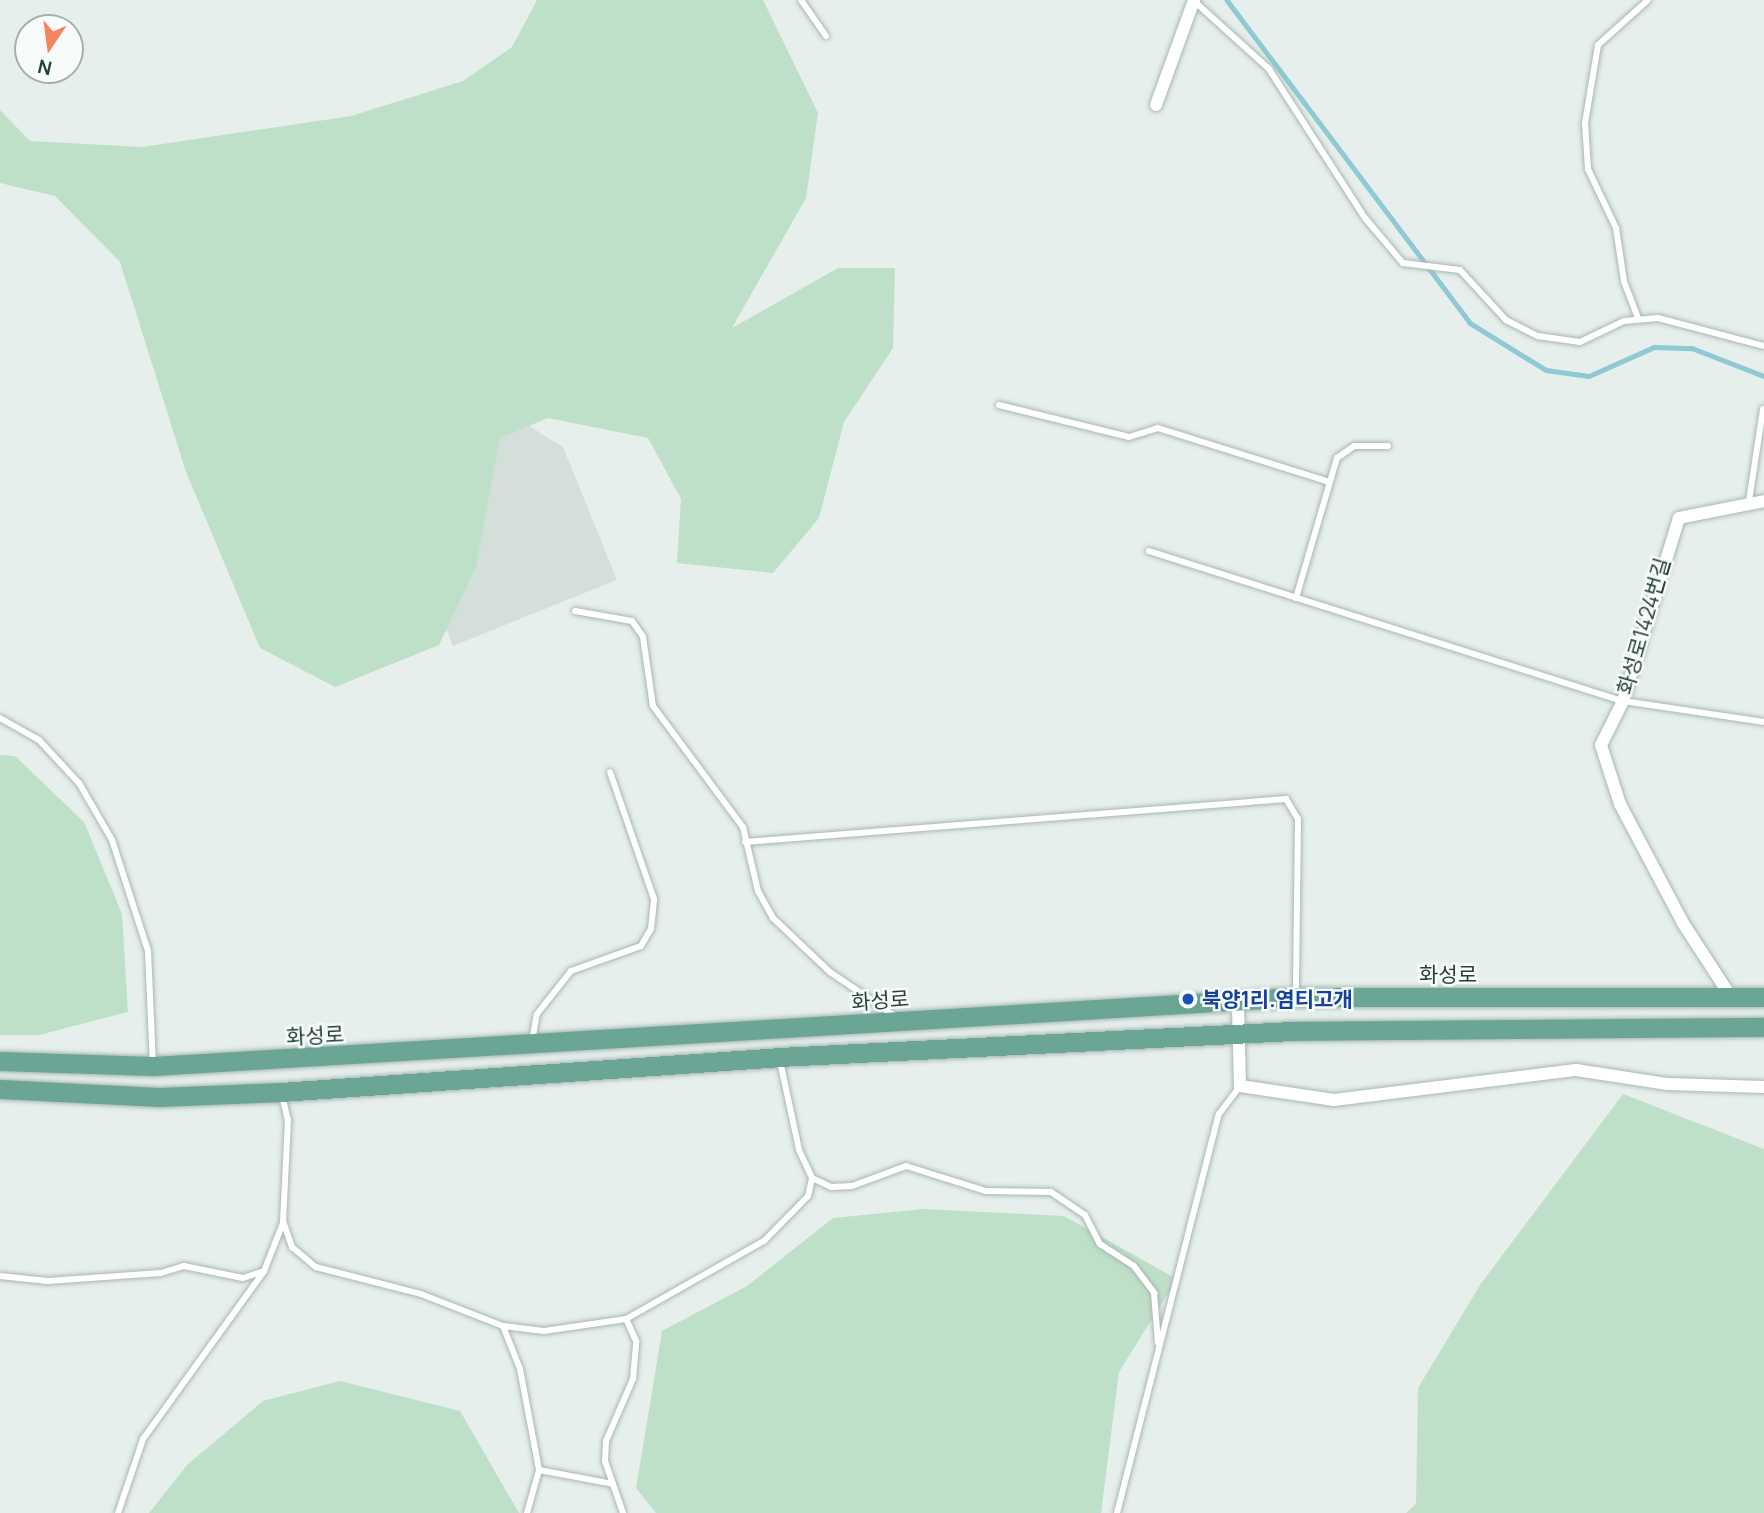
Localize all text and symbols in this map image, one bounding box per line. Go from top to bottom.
north arrow [14,14,84,84]
text: N [35,53,54,82]
street label: 화성로1424번길 [1611,555,1675,697]
street label: 화성로 [1419,961,1477,987]
street label: 화성로 [850,985,910,1015]
place label: 북양1리.염티고개 [1202,986,1353,1012]
marker: 북양1리.염티고개 [1180,991,1196,1007]
street label: 화성로 [285,1021,345,1049]

